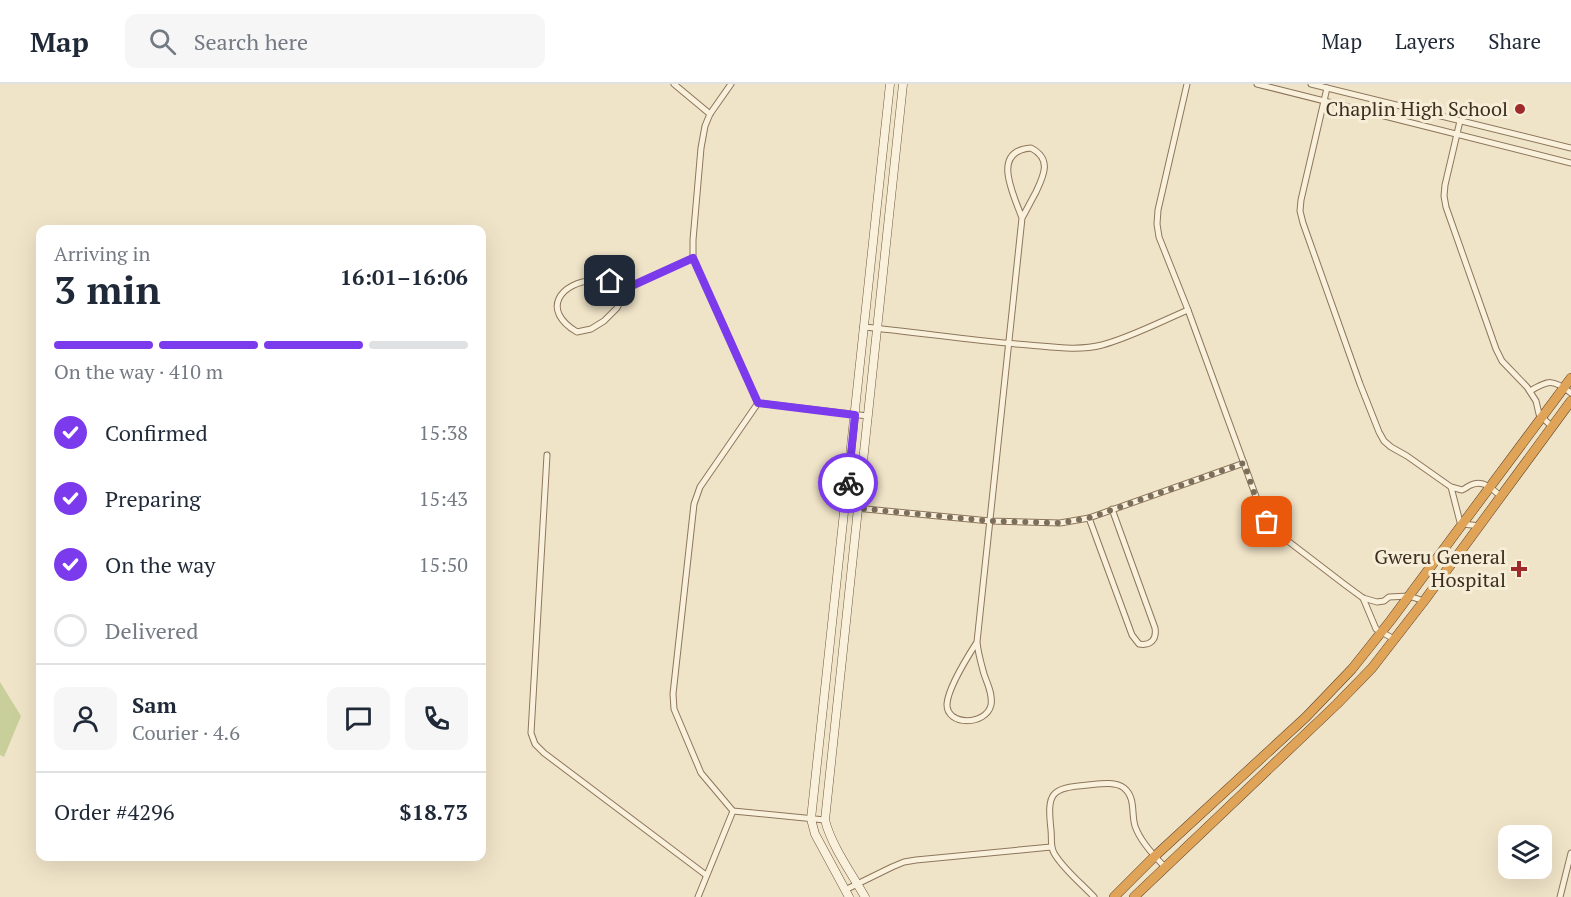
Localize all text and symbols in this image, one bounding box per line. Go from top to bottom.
search box [125,14,545,68]
text: Map [30,23,89,60]
icon: search [146,25,179,58]
text: Search here [194,27,308,56]
text: Map [1321,27,1362,55]
text: Layers [1395,27,1455,55]
text: Share [1488,27,1541,55]
place label: Chaplin High School [1326,95,1508,122]
marker: Chaplin High School [1513,102,1527,116]
text: Arriving in [54,240,150,267]
pin [584,255,635,306]
text: 16:01–16:06 [340,262,468,291]
text: 3 min [54,263,161,315]
icon: home [593,264,626,297]
text: On the way · 410 m [54,358,223,385]
icon: check [54,416,87,449]
text: Confirmed [105,418,208,447]
text: 15:38 [419,419,468,446]
courier [818,453,878,513]
icon: bike [832,467,865,500]
icon: check [54,482,87,515]
text: Preparing [105,484,201,513]
text: 15:43 [419,485,468,512]
pin [1241,496,1292,547]
icon: bag [1250,505,1283,538]
place label: Gweru General Hospital [1374,543,1506,593]
icon: check [54,548,87,581]
text: On the way [105,550,215,579]
text: 15:50 [419,551,468,578]
marker: Gweru General Hospital [1510,560,1528,578]
text: Delivered [105,616,198,645]
button: person [54,687,117,750]
button: chat [327,687,390,750]
button: phone [405,687,468,750]
text: Sam [132,690,177,719]
text: Courier · 4.6 [132,719,240,746]
text: Order #4296 [54,797,174,826]
text: $18.73 [399,797,468,826]
map controls [1498,825,1552,879]
button: layers [1498,825,1552,879]

